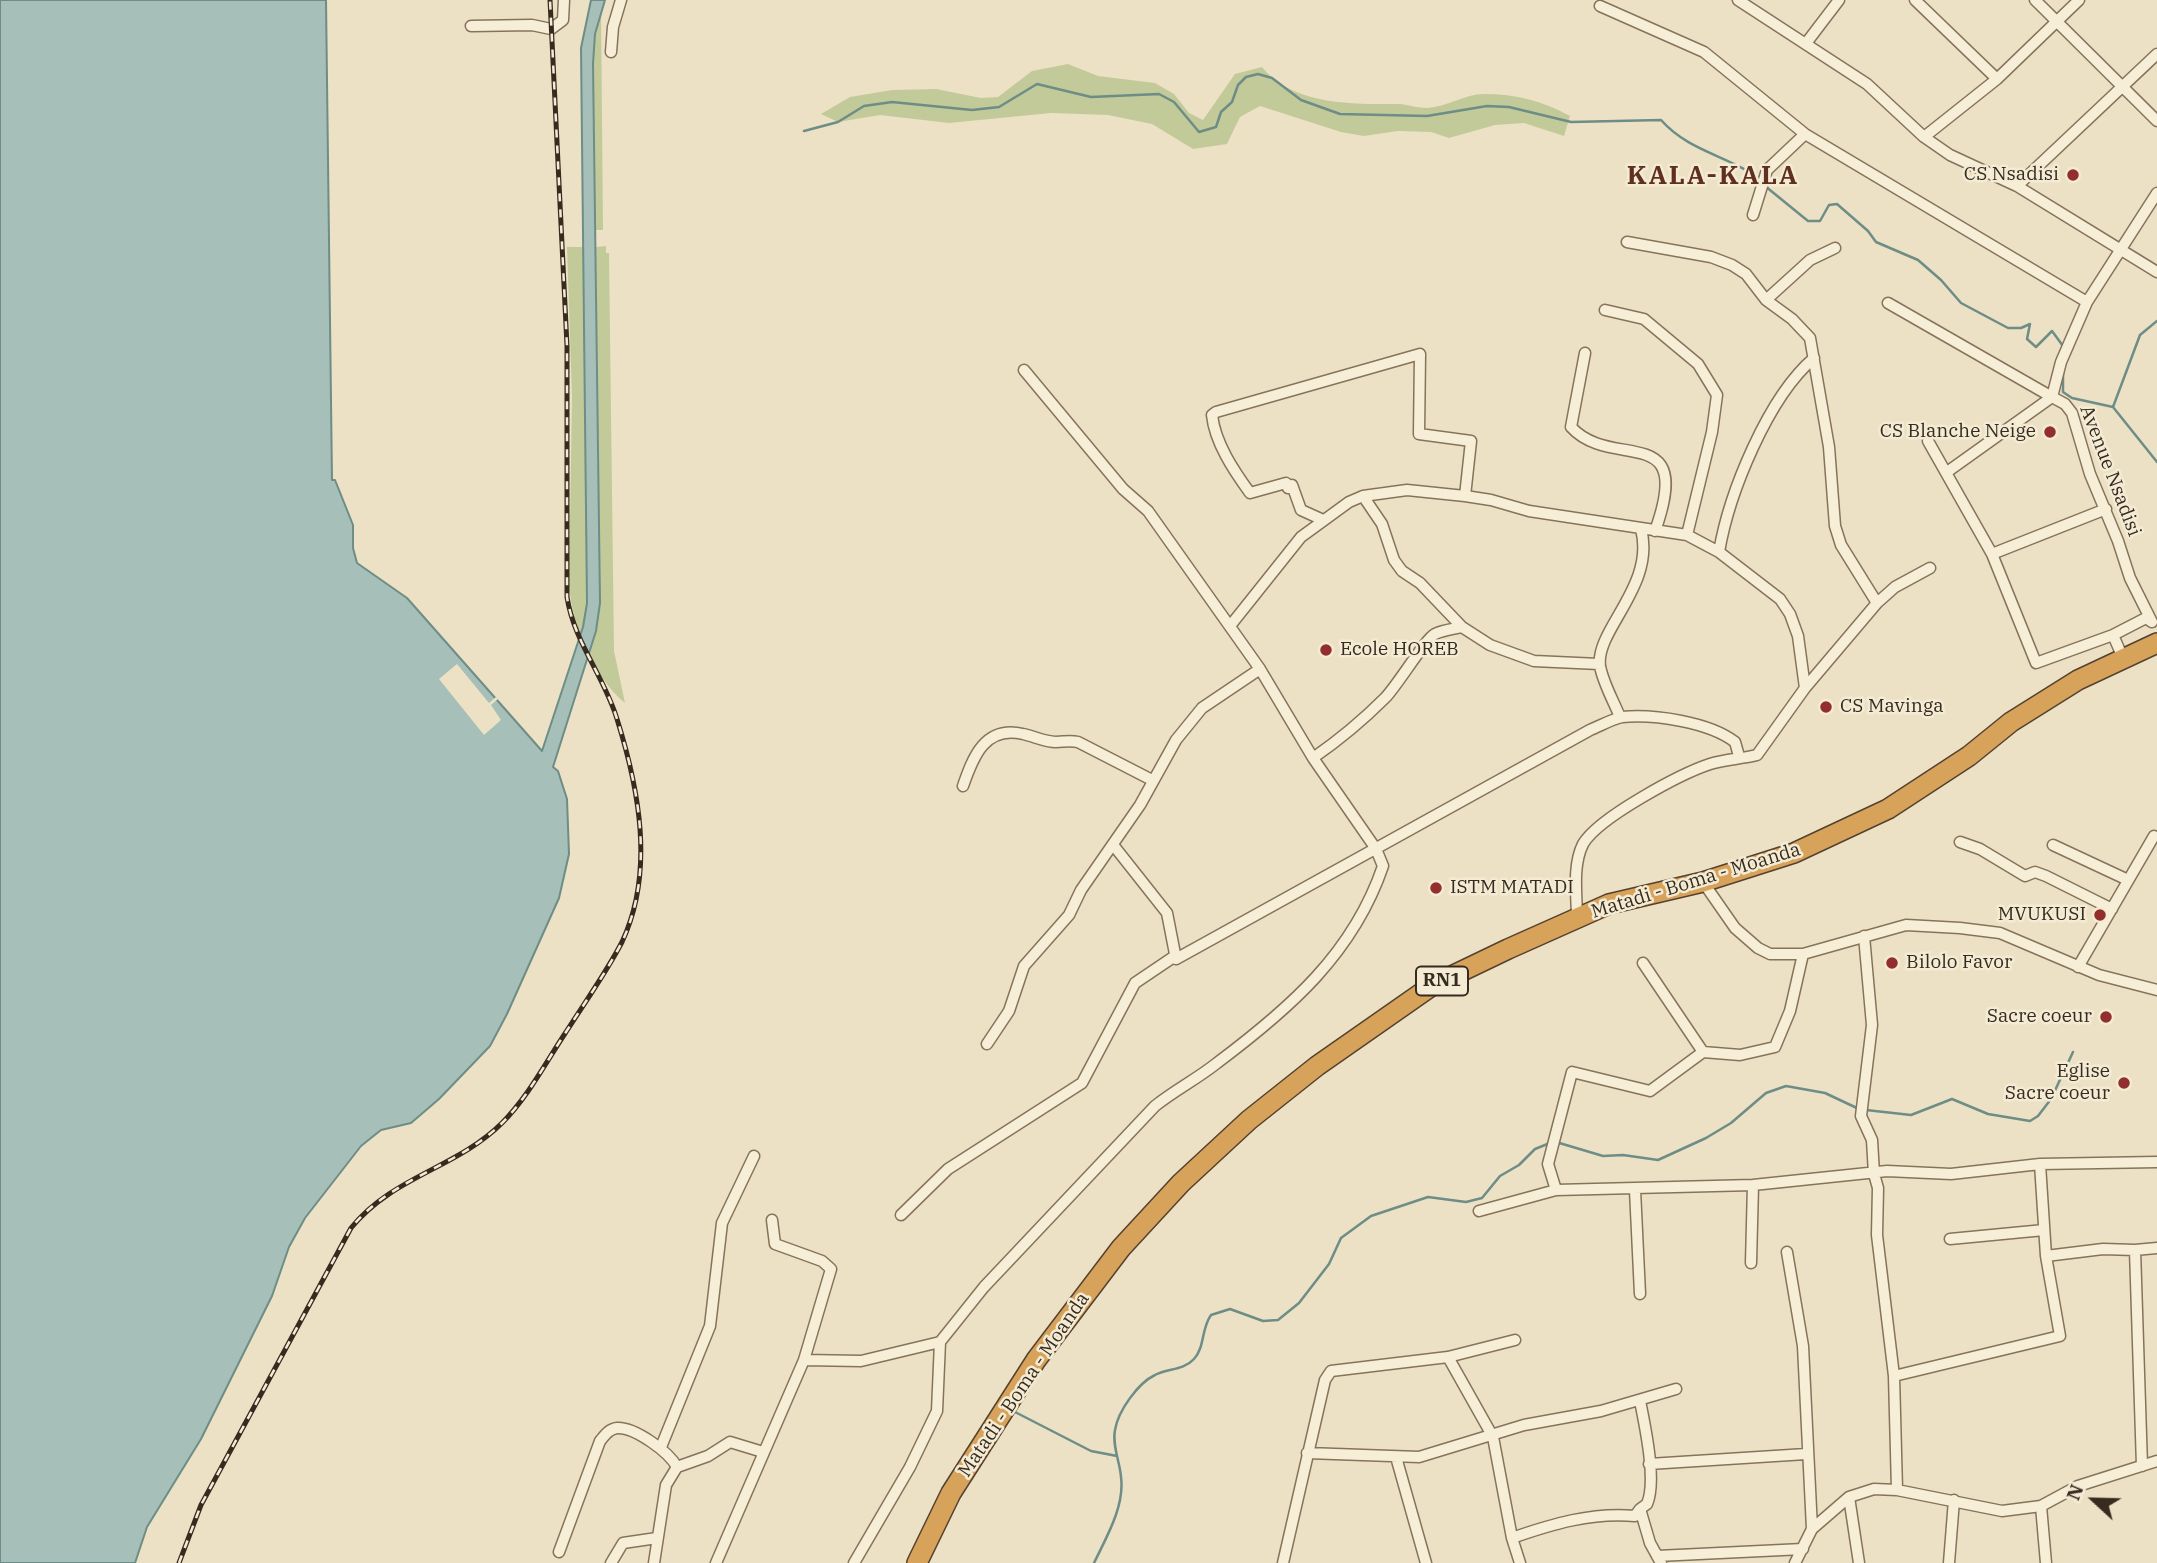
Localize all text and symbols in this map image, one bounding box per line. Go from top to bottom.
district label: KALA-KALA [1628,160,1798,192]
place label: CS Nsadisi [1964,164,2059,186]
marker: CS Nsadisi [2065,167,2081,183]
street label: Avenue Nsadisi [2075,402,2145,540]
place label: CS Blanche Neige [1880,421,2036,443]
marker: CS Blanche Neige [2042,424,2058,440]
place label: Ecole HOREB [1340,639,1459,661]
marker: Ecole HOREB [1318,642,1334,658]
place label: CS Mavinga [1840,696,1944,718]
marker: CS Mavinga [1818,699,1834,715]
street label: Matadi - Boma - Moanda [1589,838,1803,924]
place label: ISTM MATADI [1450,877,1574,899]
marker: ISTM MATADI [1428,880,1444,896]
place label: MVUKUSI [1998,904,2086,926]
marker: MVUKUSI [2092,907,2108,923]
place label: Bilolo Favor [1906,952,2012,974]
marker: Bilolo Favor [1884,955,1900,971]
road number: RN1 [1416,966,1468,996]
place label: Sacre coeur [1987,1006,2092,1028]
marker: Sacre coeur [2098,1009,2114,1025]
place label: Eglise Sacre coeur [2005,1061,2110,1105]
marker: Eglise Sacre coeur [2116,1075,2132,1091]
street label: Matadi - Boma - Moanda [954,1288,1094,1482]
north arrow [2059,1465,2129,1535]
text: N [2061,1481,2088,1504]

